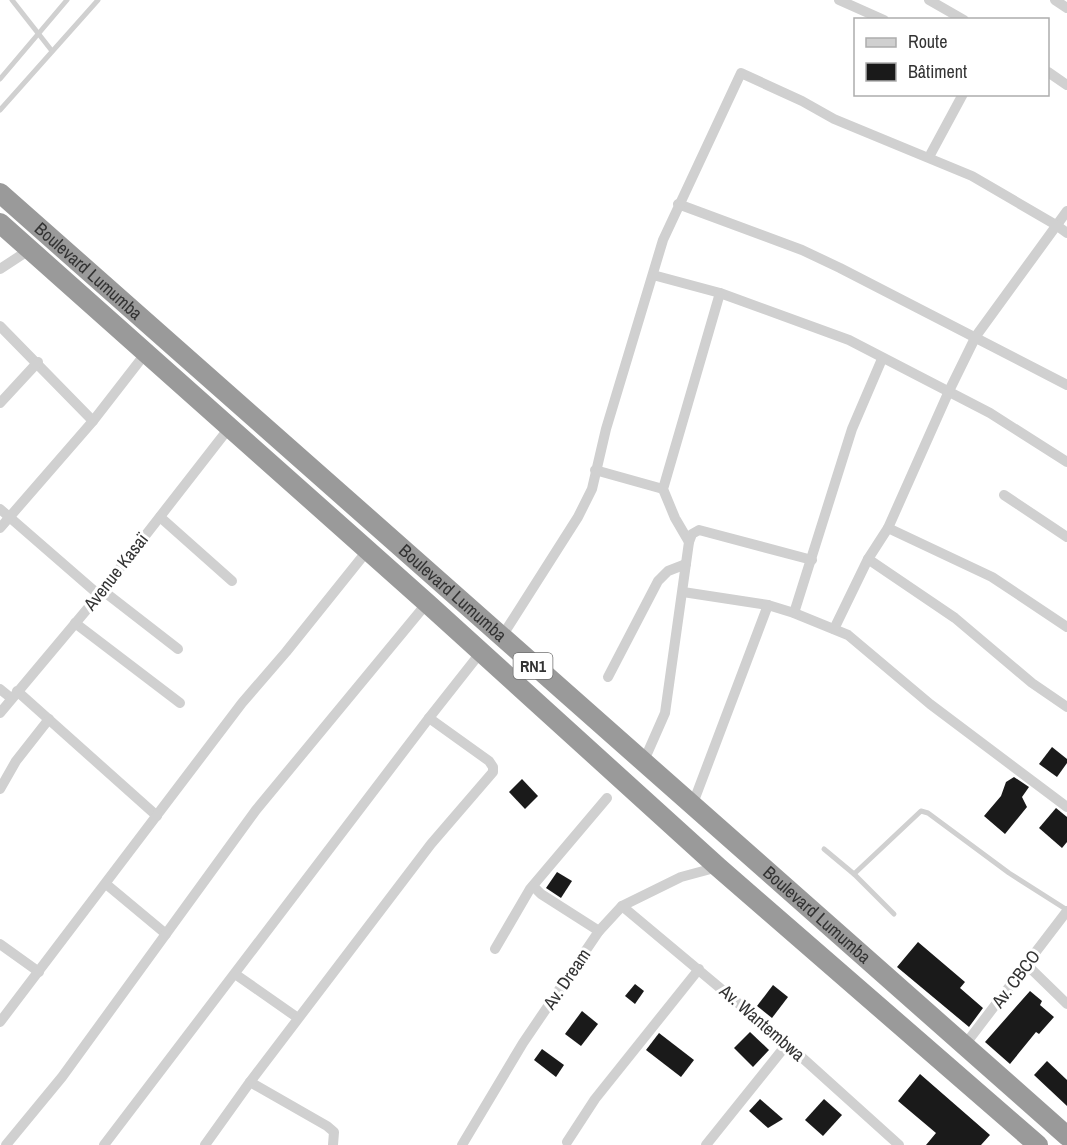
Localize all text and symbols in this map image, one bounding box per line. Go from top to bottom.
legend [854,18,1049,96]
text: Route [908,29,947,54]
text: Bâtiment [908,59,967,84]
street label: Boulevard Lumumba [29,216,148,325]
street label: Avenue Kasaï [77,527,154,616]
street label: Boulevard Lumumba [394,538,512,647]
road number: RN1 [514,653,552,679]
street label: Boulevard Lumumba [758,860,876,969]
street label: Av. Dream [537,943,596,1015]
street label: Av. CBCO [985,945,1046,1014]
street label: Av. Wantembwa [714,978,810,1067]

